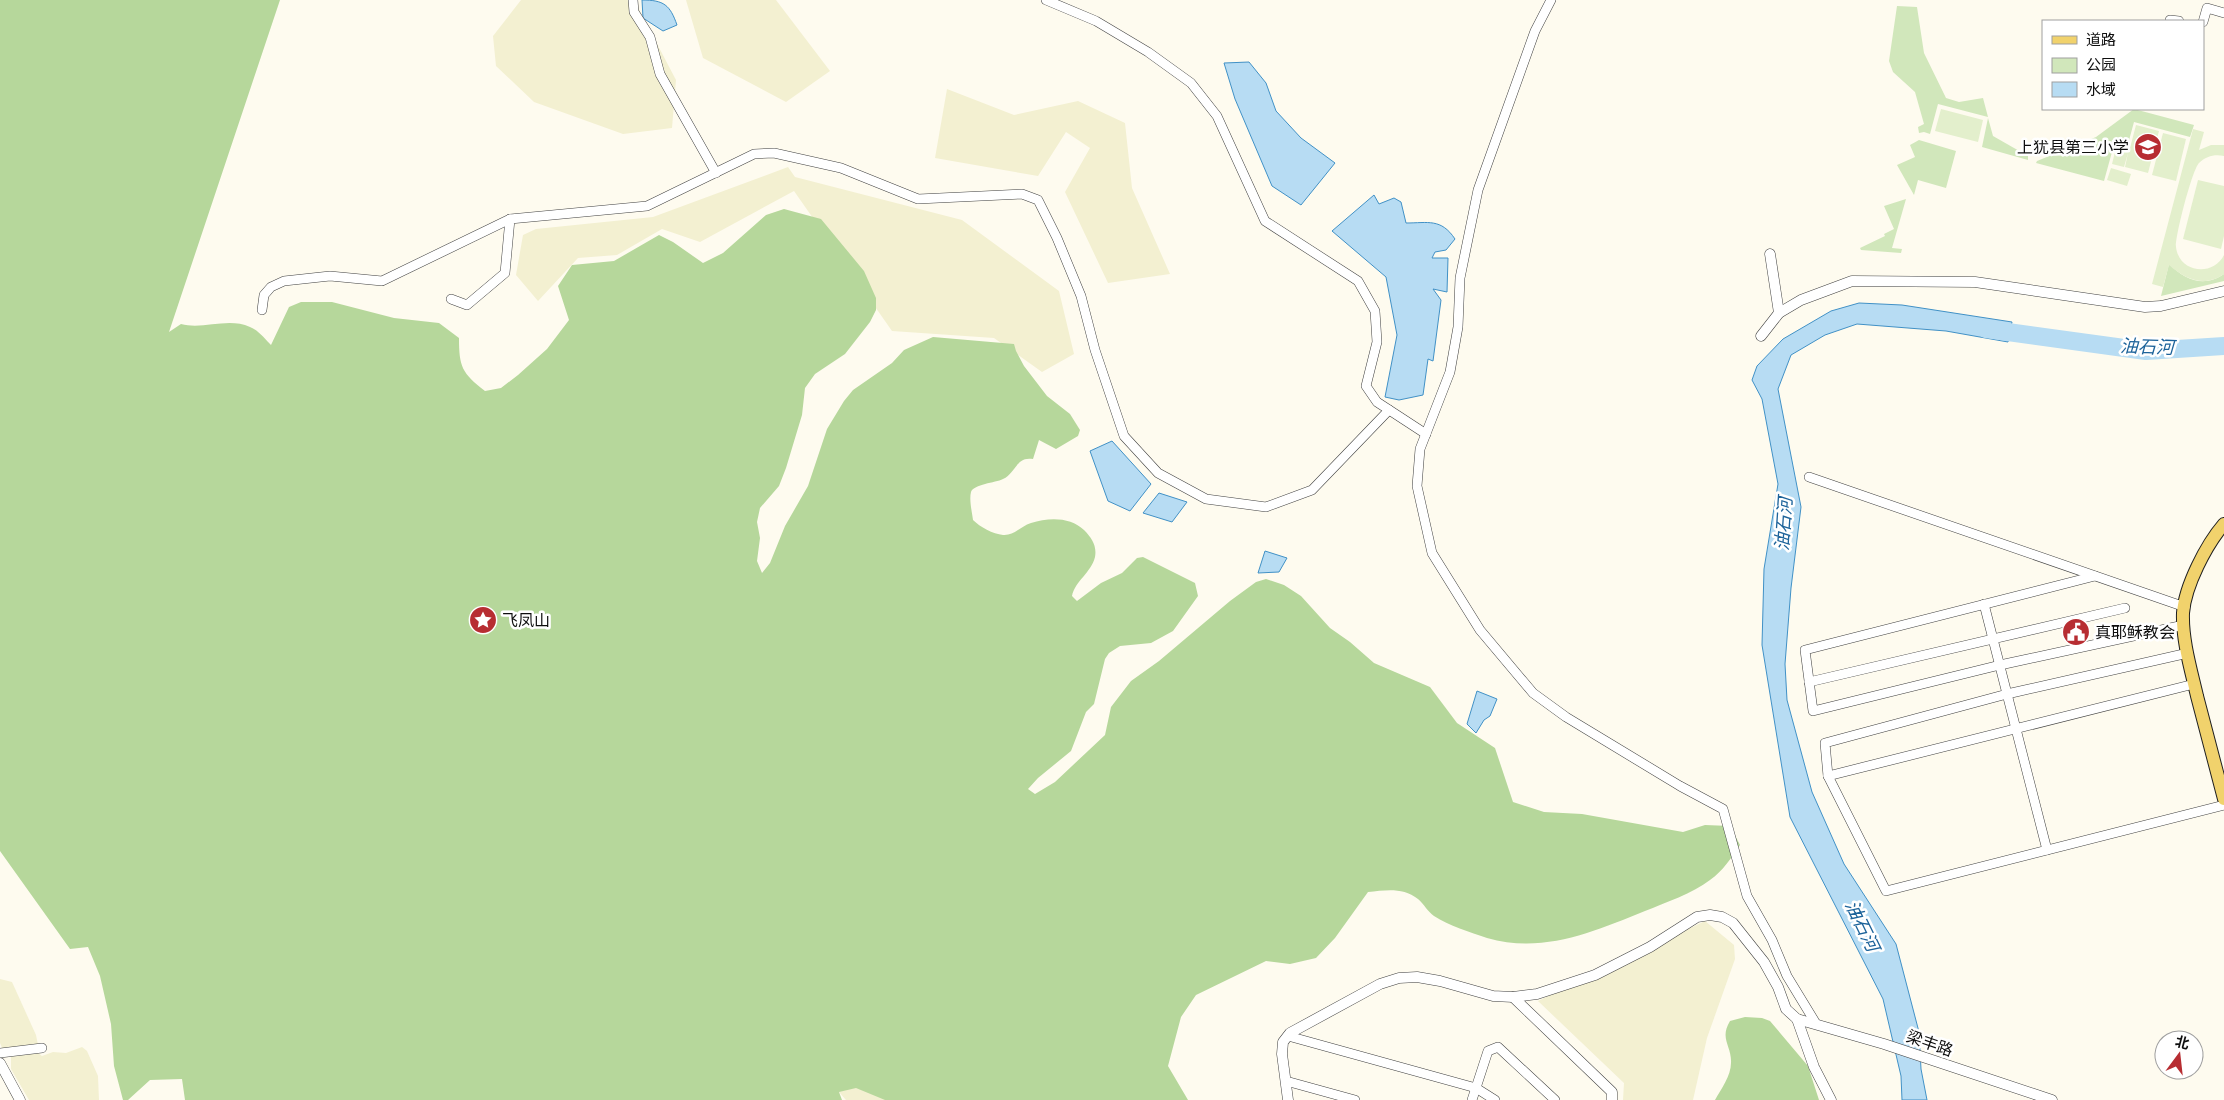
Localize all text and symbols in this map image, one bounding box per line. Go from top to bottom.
legend [2042,20,2204,110]
text: 道路 [2086,31,2116,49]
text: 公园 [2086,56,2116,74]
text: 水域 [2086,81,2116,99]
school or university icon: 上犹县第三小学 [2133,132,2163,162]
place label: 上犹县第三小学 [2017,138,2129,157]
water label: 油石河 [2120,335,2177,359]
water label: 油石河 [1771,493,1797,552]
place icon: 飞凤山 [468,605,498,635]
place label: 飞凤山 [502,611,550,630]
public building icon: 真耶稣教会 [2061,617,2091,647]
place label: 真耶稣教会 [2095,623,2175,642]
water label: 油石河 [1840,897,1885,958]
street label: 梁丰路 [1904,1027,1956,1060]
north arrow [2154,1030,2204,1080]
text: 北 [2173,1033,2191,1053]

